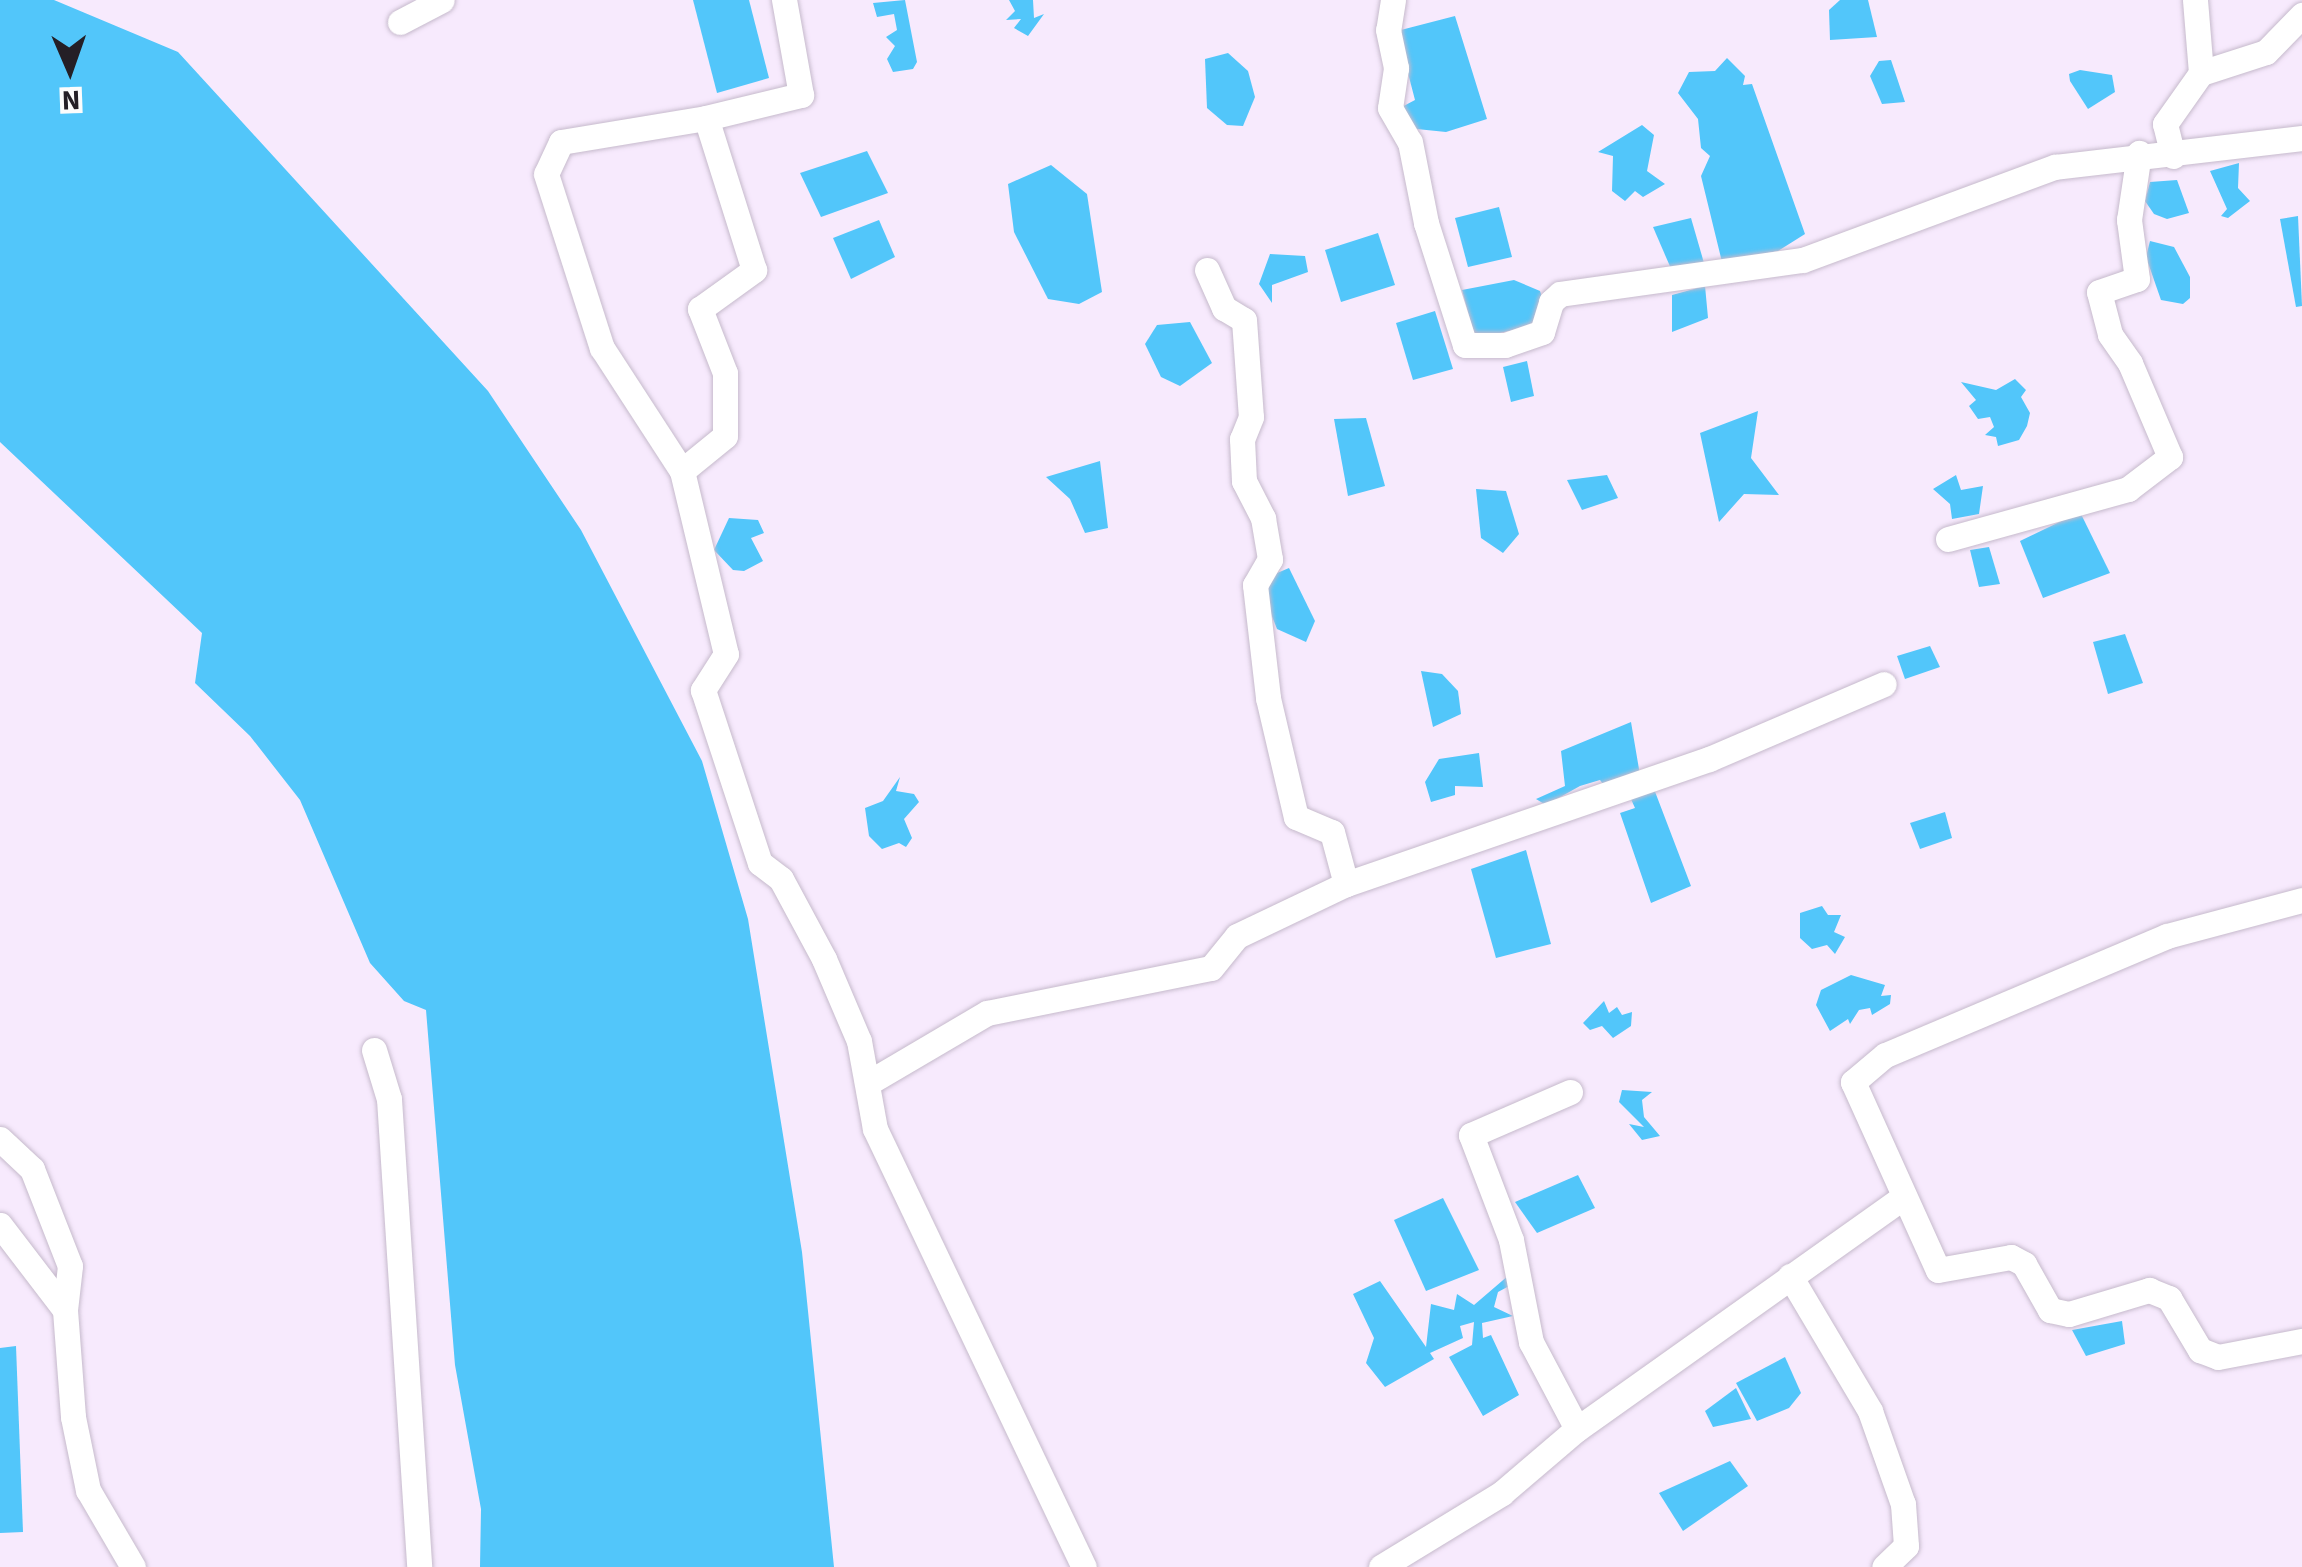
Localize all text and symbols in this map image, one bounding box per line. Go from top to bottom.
north arrow [20,20,120,120]
text: N [61,80,81,120]

